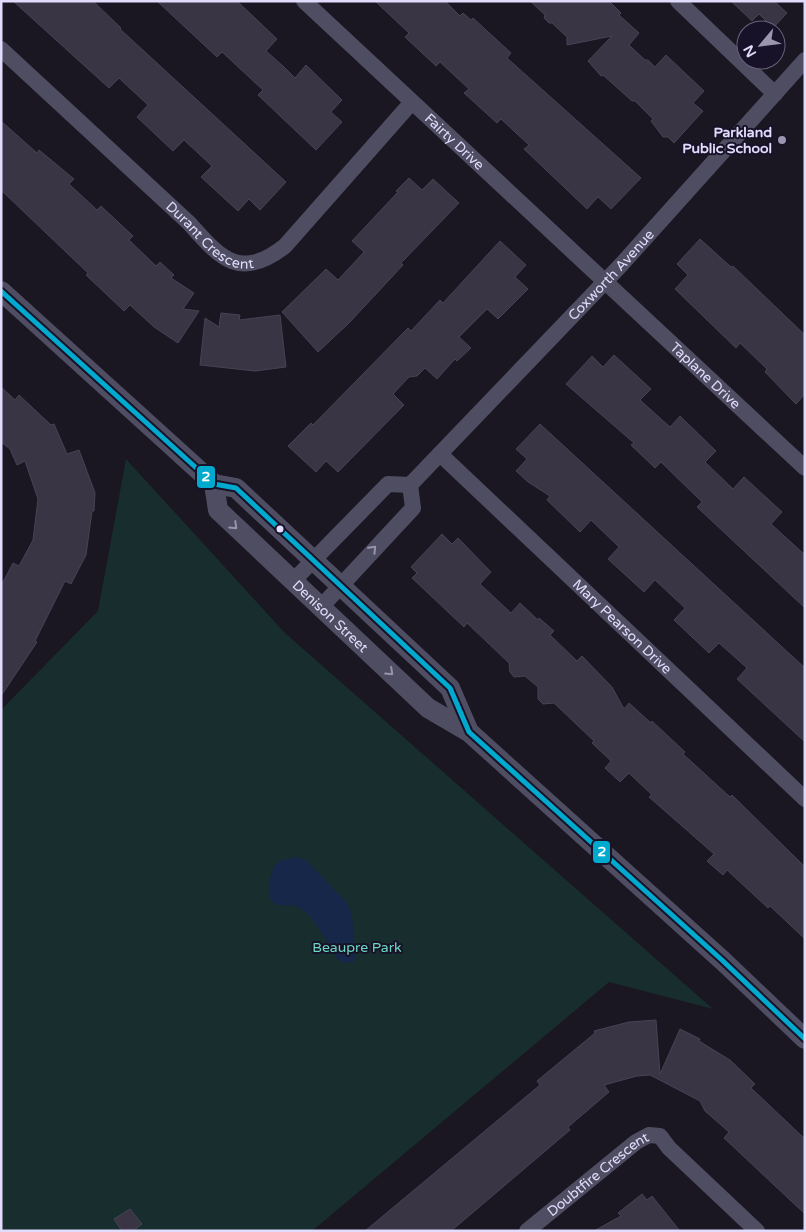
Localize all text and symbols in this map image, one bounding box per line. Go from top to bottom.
north arrow [736,20,786,70]
text: N [740,42,760,60]
street label: Fairty Drive [421,110,488,174]
place label: Parkland Public School [682,124,772,157]
marker: Parkland Public School [776,134,788,146]
street label: Durant Crescent [162,198,256,273]
street label: Coxworth Avenue [565,226,658,324]
street label: Taplane Drive [666,339,744,413]
line badge: 2 [196,465,216,489]
text: 2 [202,468,211,485]
one-way arrow [229,520,238,529]
unlabelled marker [275,524,285,534]
one-way arrow [368,546,377,555]
street label: Mary Pearson Drive [569,576,675,678]
street label: Denison Street [289,577,372,657]
one-way arrow [384,666,393,675]
line badge: 2 [592,840,611,864]
text: 2 [598,843,607,860]
park label: Beaupre Park [312,939,402,956]
street label: Doubtfire Crescent [544,1128,652,1220]

